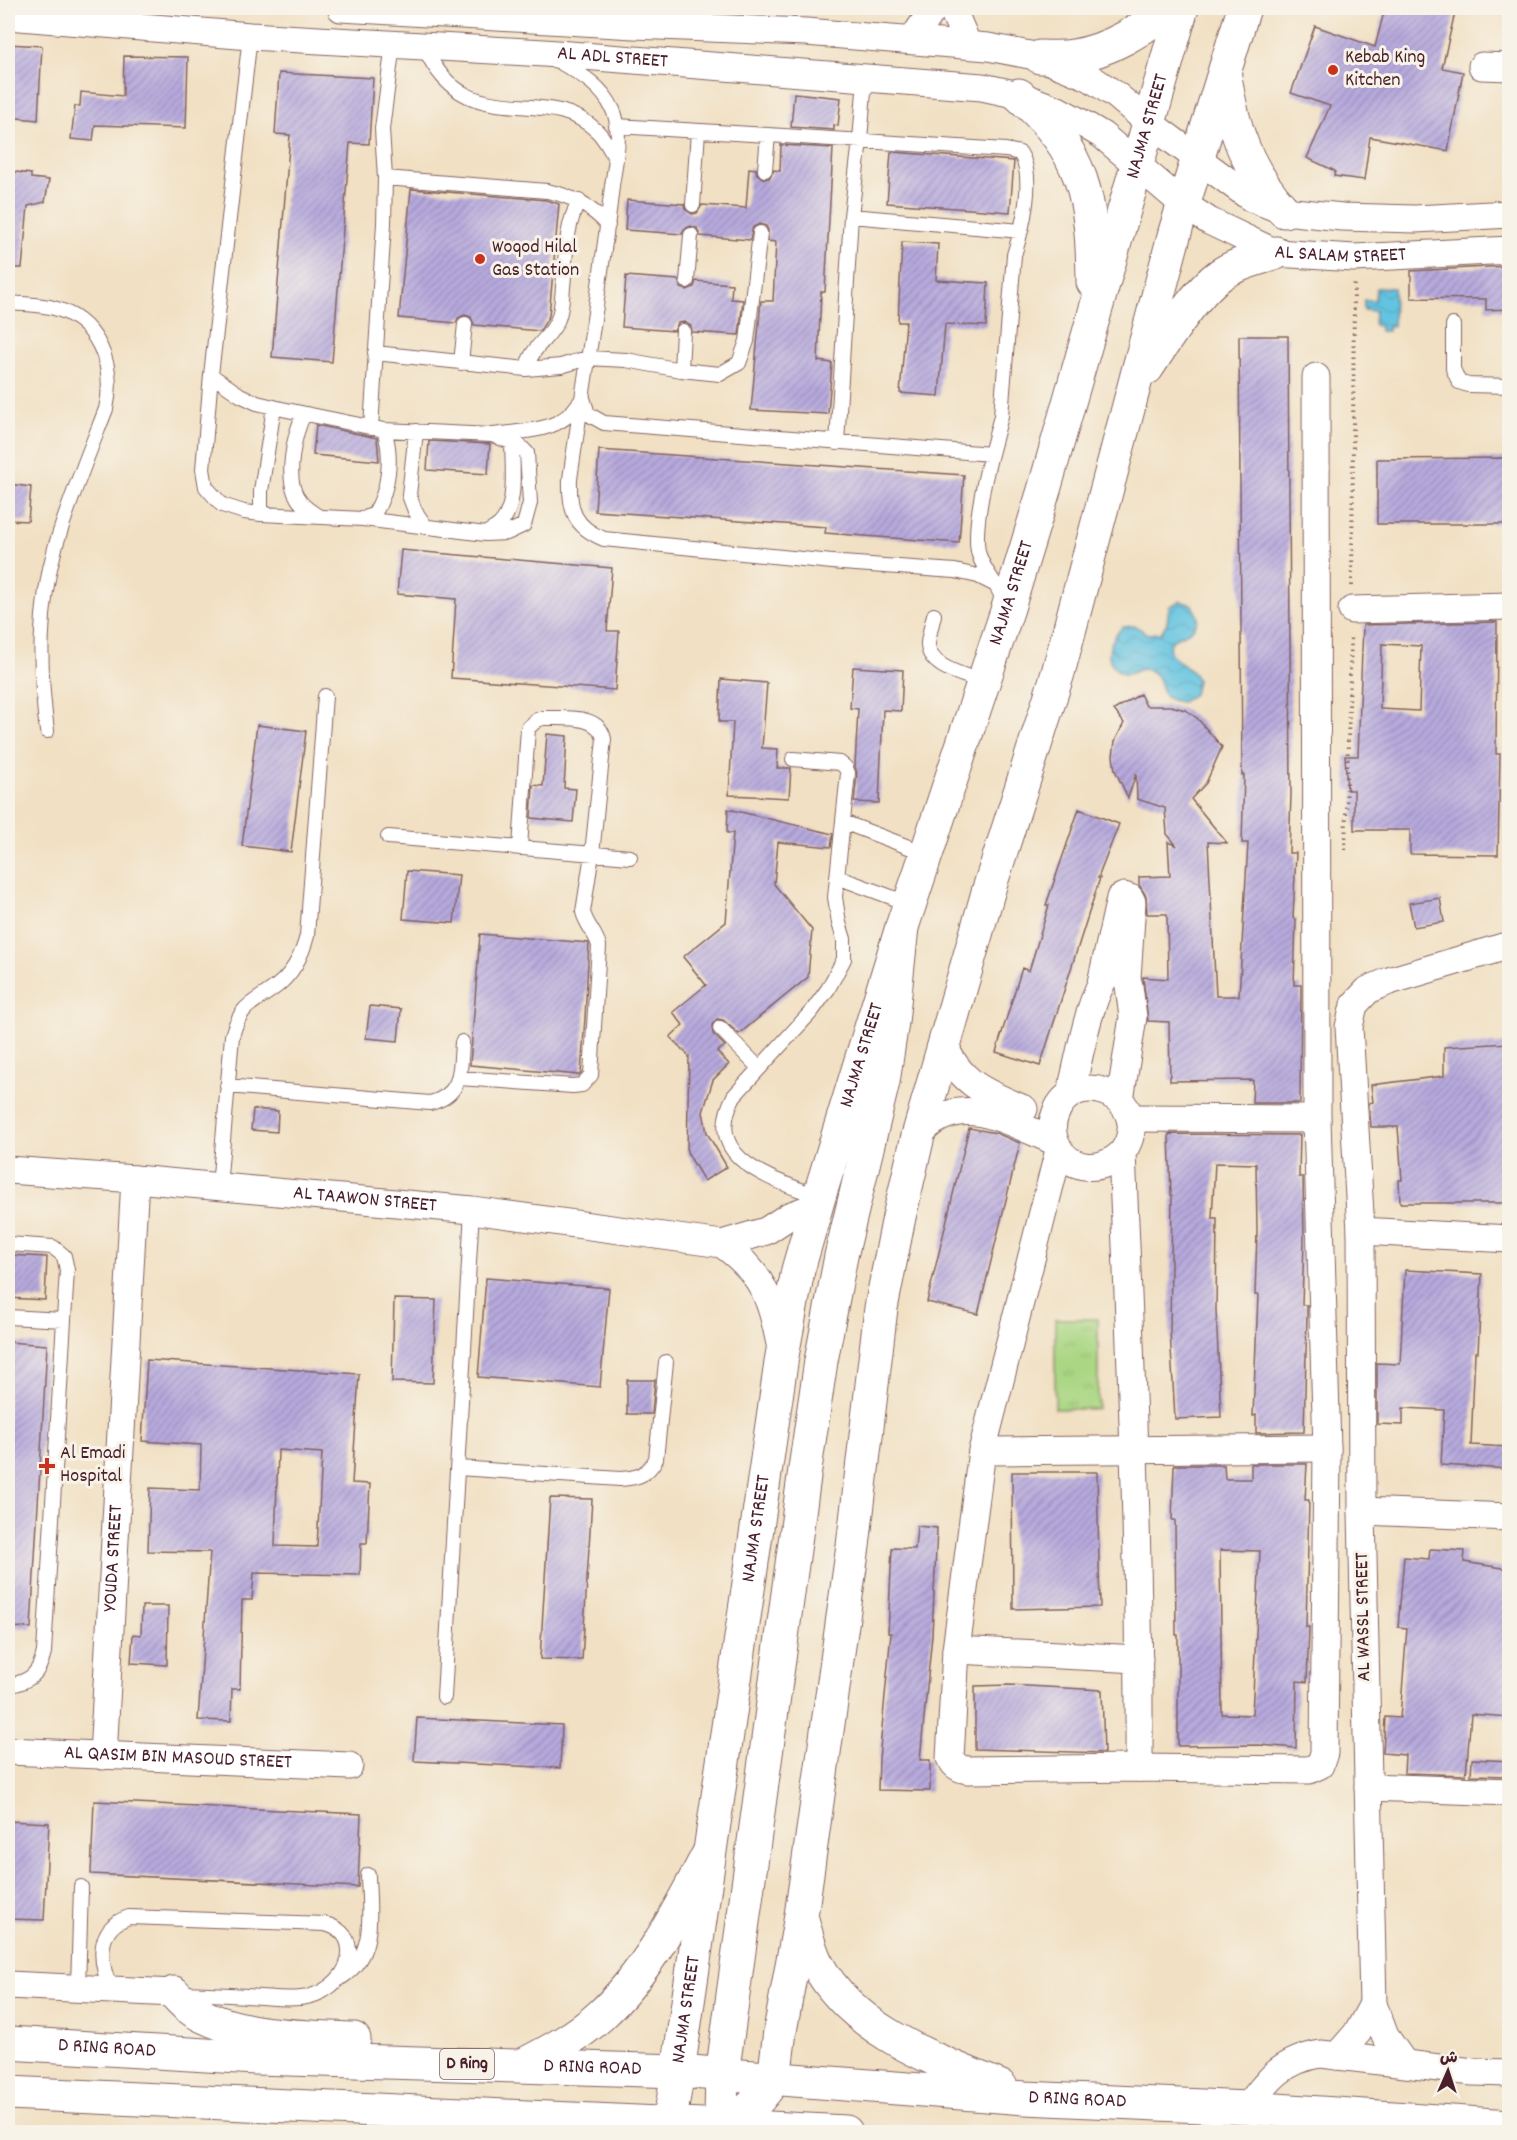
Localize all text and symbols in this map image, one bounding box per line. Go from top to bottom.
street label: AL ADL STREET [556,40,669,77]
place label: Kebab King Kitchen [1345,44,1425,95]
marker: Kebab King Kitchen [1326,63,1340,77]
street label: NAJMA STREET [1120,71,1176,182]
place label: Woqod Hilal Gas Station [492,234,579,285]
street label: AL SALAM STREET [1274,239,1407,272]
marker: Woqod Hilal Gas Station [473,252,487,266]
street label: NAJMA STREET [983,537,1042,649]
street label: NAJMA STREET [833,1000,892,1111]
street label: AL TAAWON STREET [292,1180,438,1221]
place label: Al Emadi Hospital [60,1440,126,1491]
marker: Al Emadi Hospital [38,1457,56,1475]
street label: NAJMA STREET [735,1473,779,1584]
street label: YOUDA STREET [97,1504,131,1613]
street label: AL WASSL STREET [1349,1552,1379,1682]
street label: AL QASIM BIN MASOUD STREET [63,1739,292,1777]
street label: NAJMA STREET [665,1954,709,2065]
street label: D RING ROAD [57,2032,157,2066]
north arrow [1418,2041,1478,2101]
text: ش [1439,2047,1458,2070]
road number: D Ring [440,2049,494,2079]
street label: D RING ROAD [543,2053,642,2084]
street label: D RING ROAD [1028,2084,1127,2117]

